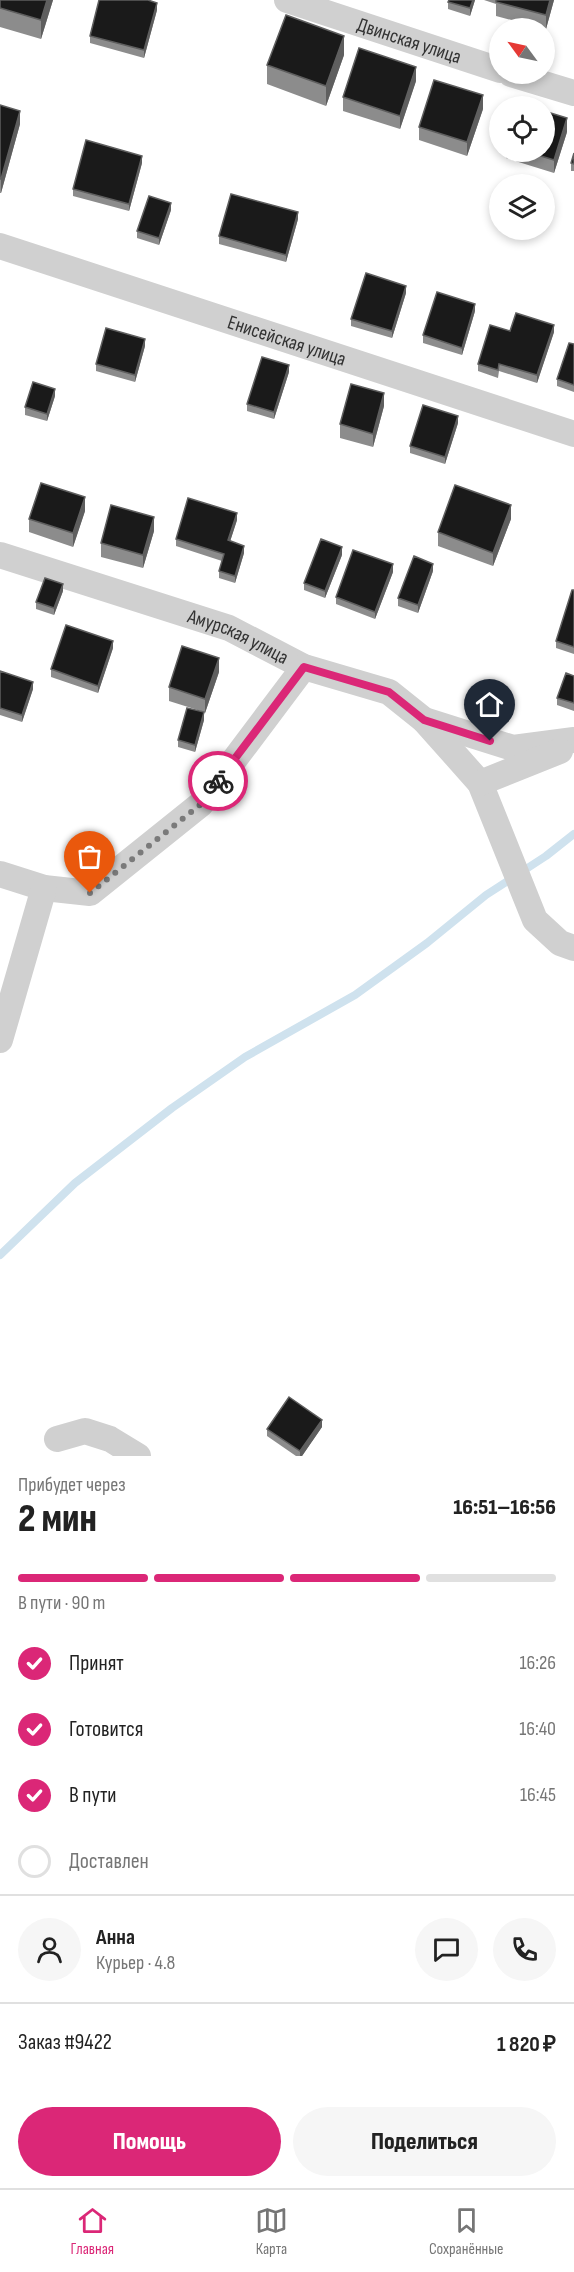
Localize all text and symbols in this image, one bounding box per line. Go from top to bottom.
street label: Двинская улица [354,13,464,69]
north arrow [489,18,555,84]
map controls [489,18,555,240]
button: locate [489,96,555,162]
button: layers [489,174,555,240]
street label: Енисейская улица [224,310,349,372]
street label: Амурская улица [184,604,292,670]
pin [464,679,515,741]
icon: home [473,688,506,721]
courier [188,751,248,811]
icon: bike [202,765,235,798]
pin [64,831,115,893]
icon: bag [73,840,106,873]
text: Прибудет через [18,1473,126,1497]
text: 16:51–16:56 [453,1494,556,1521]
text: 2 мин [18,1496,97,1543]
text: В пути · 90 m [18,1591,105,1615]
icon: check [18,1647,51,1680]
text: Принят [69,1650,124,1677]
text: 16:26 [519,1651,556,1675]
icon: check [18,1713,51,1746]
text: Готовится [69,1716,143,1743]
text: 16:40 [519,1717,556,1741]
icon: check [18,1779,51,1812]
text: В пути [69,1782,117,1809]
text: 16:45 [520,1783,556,1807]
text: Доставлен [69,1848,149,1875]
button: person [18,1918,81,1981]
button: chat [415,1918,478,1981]
button: phone [493,1918,556,1981]
text: Анна [96,1924,135,1951]
text: Курьер · 4.8 [96,1951,175,1975]
text: Заказ #9422 [18,2029,112,2056]
text: 1 820 ₽ [497,2031,556,2058]
button: Помощь [18,2107,281,2176]
button: Поделиться [293,2107,556,2176]
tab: Главная [70,2204,114,2259]
tab: Карта [255,2204,288,2259]
tab: Сохранённые [429,2204,504,2259]

